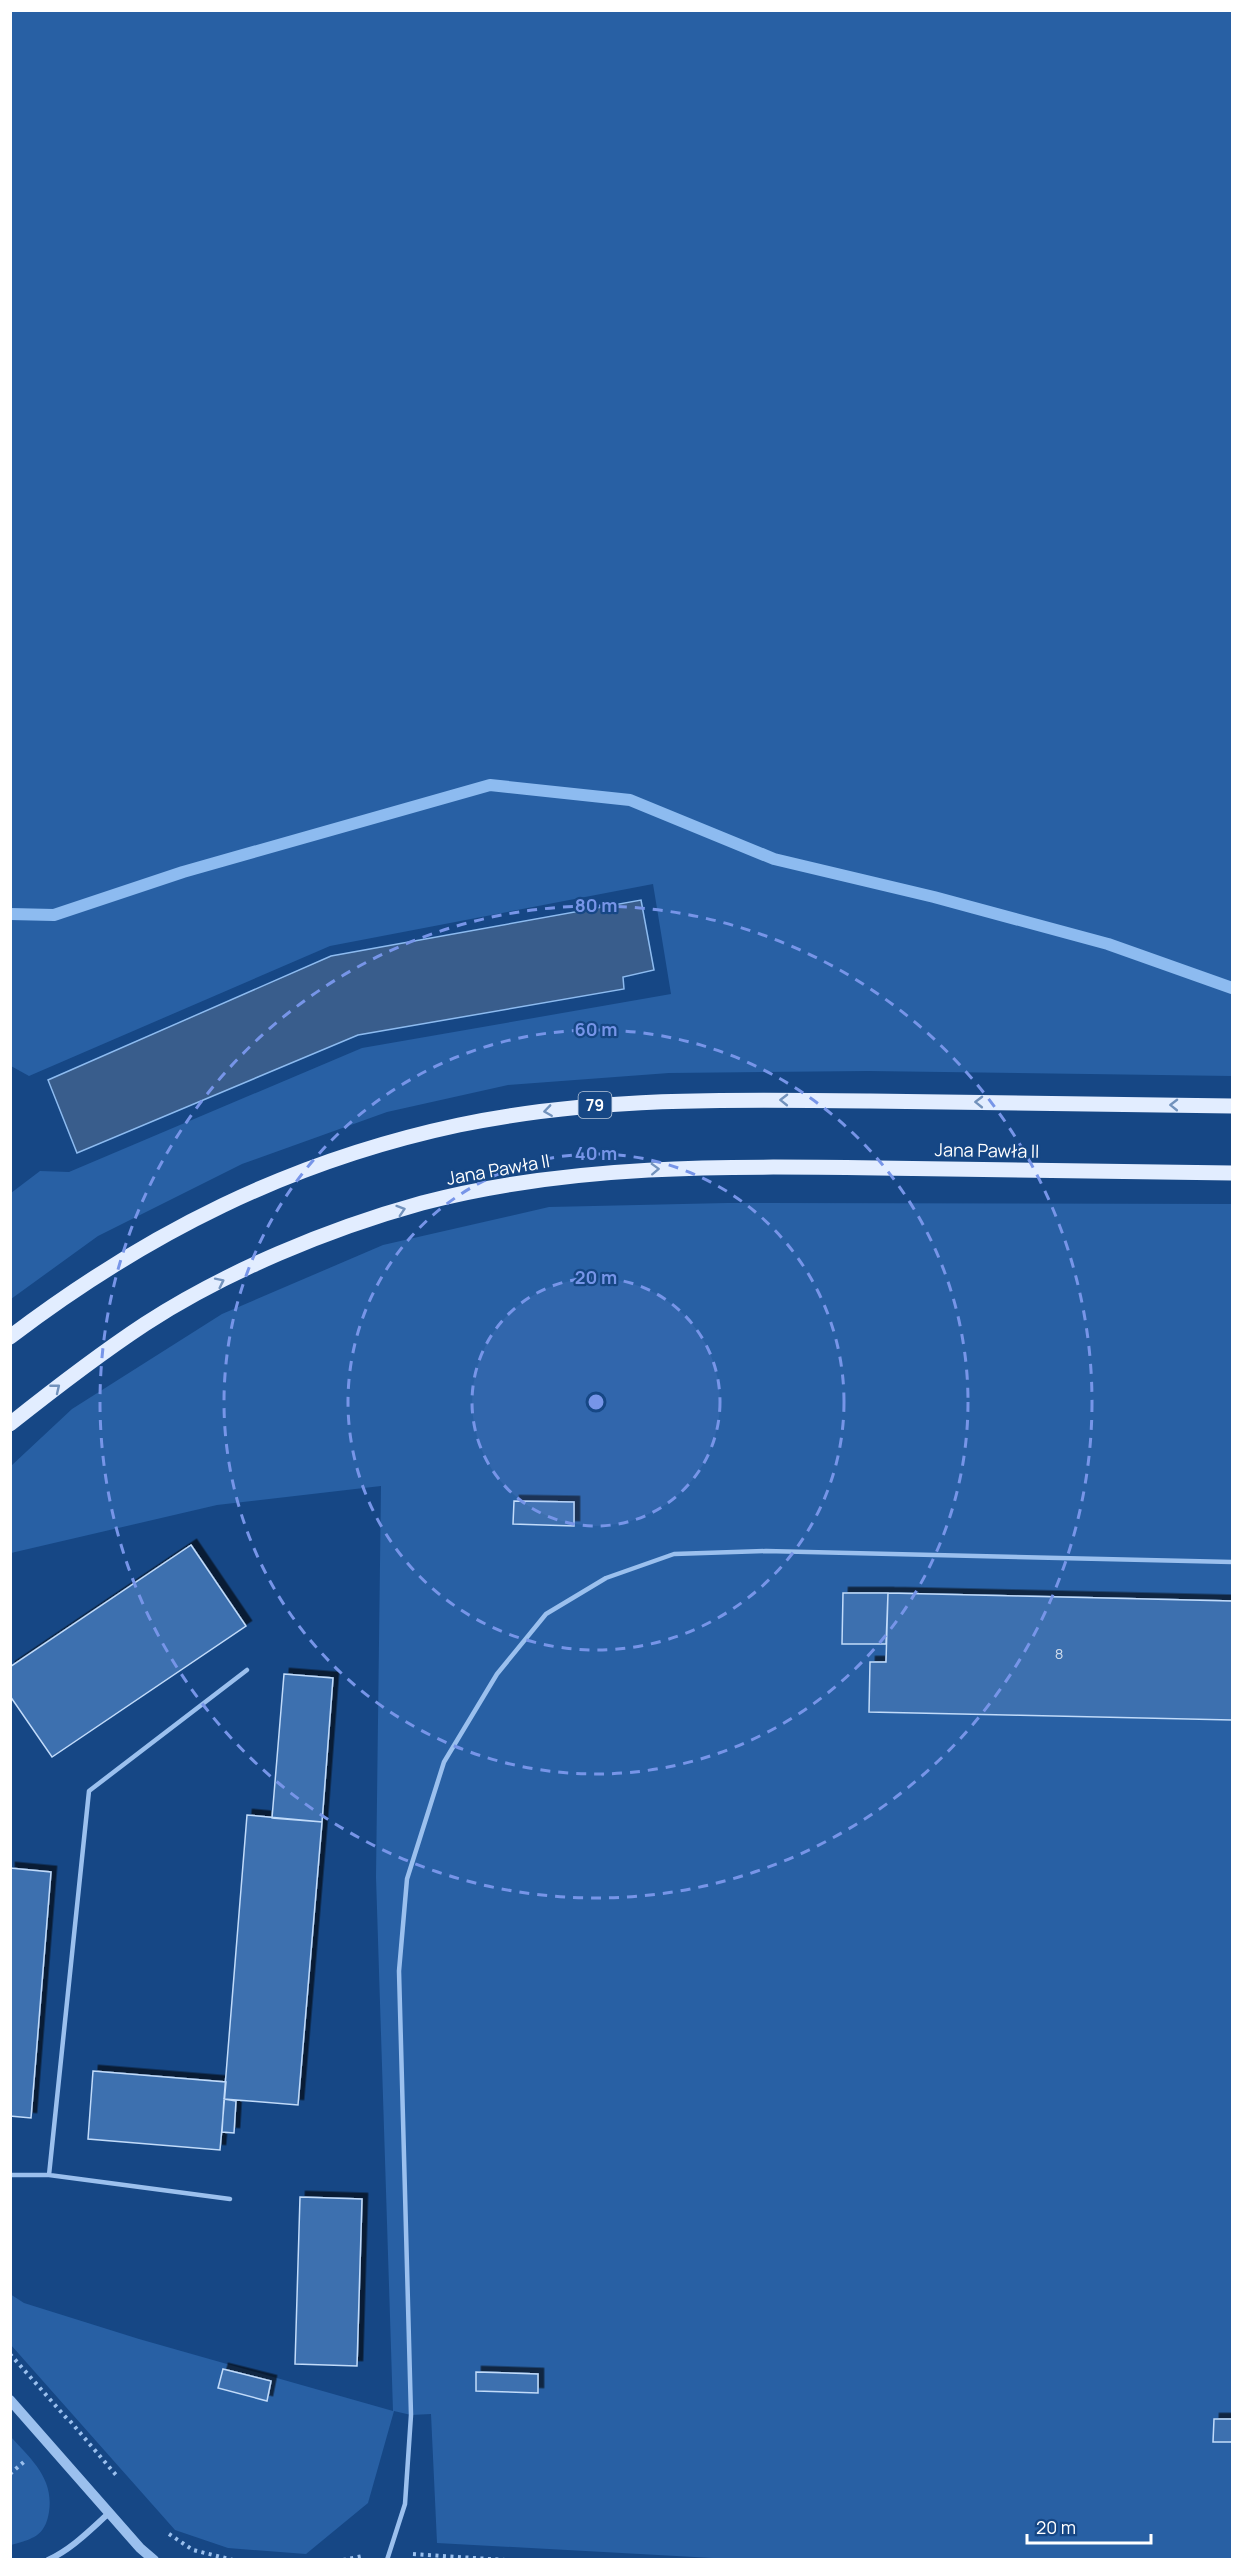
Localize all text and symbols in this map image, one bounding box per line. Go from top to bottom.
text: 80 m [575,893,617,917]
text: 60 m [575,1017,617,1041]
road number: 79 [578,1092,612,1118]
one-way arrow [780,1093,789,1106]
one-way arrow [975,1096,984,1108]
one-way arrow [1170,1099,1179,1111]
one-way arrow [543,1104,552,1116]
street label: Jana Pawła II [935,1137,1039,1163]
text: 40 m [575,1141,617,1165]
street label: Jana Pawła II [444,1148,552,1190]
one-way arrow [650,1163,659,1176]
one-way arrow [395,1205,406,1217]
text: 20 m [575,1265,617,1289]
one-way arrow [213,1278,224,1290]
one-way arrow [49,1384,60,1395]
centre of rings [586,1392,606,1412]
house number: 8 [1055,1643,1063,1664]
scale bar [1027,2507,1152,2545]
text: 20 m [1036,2515,1076,2539]

